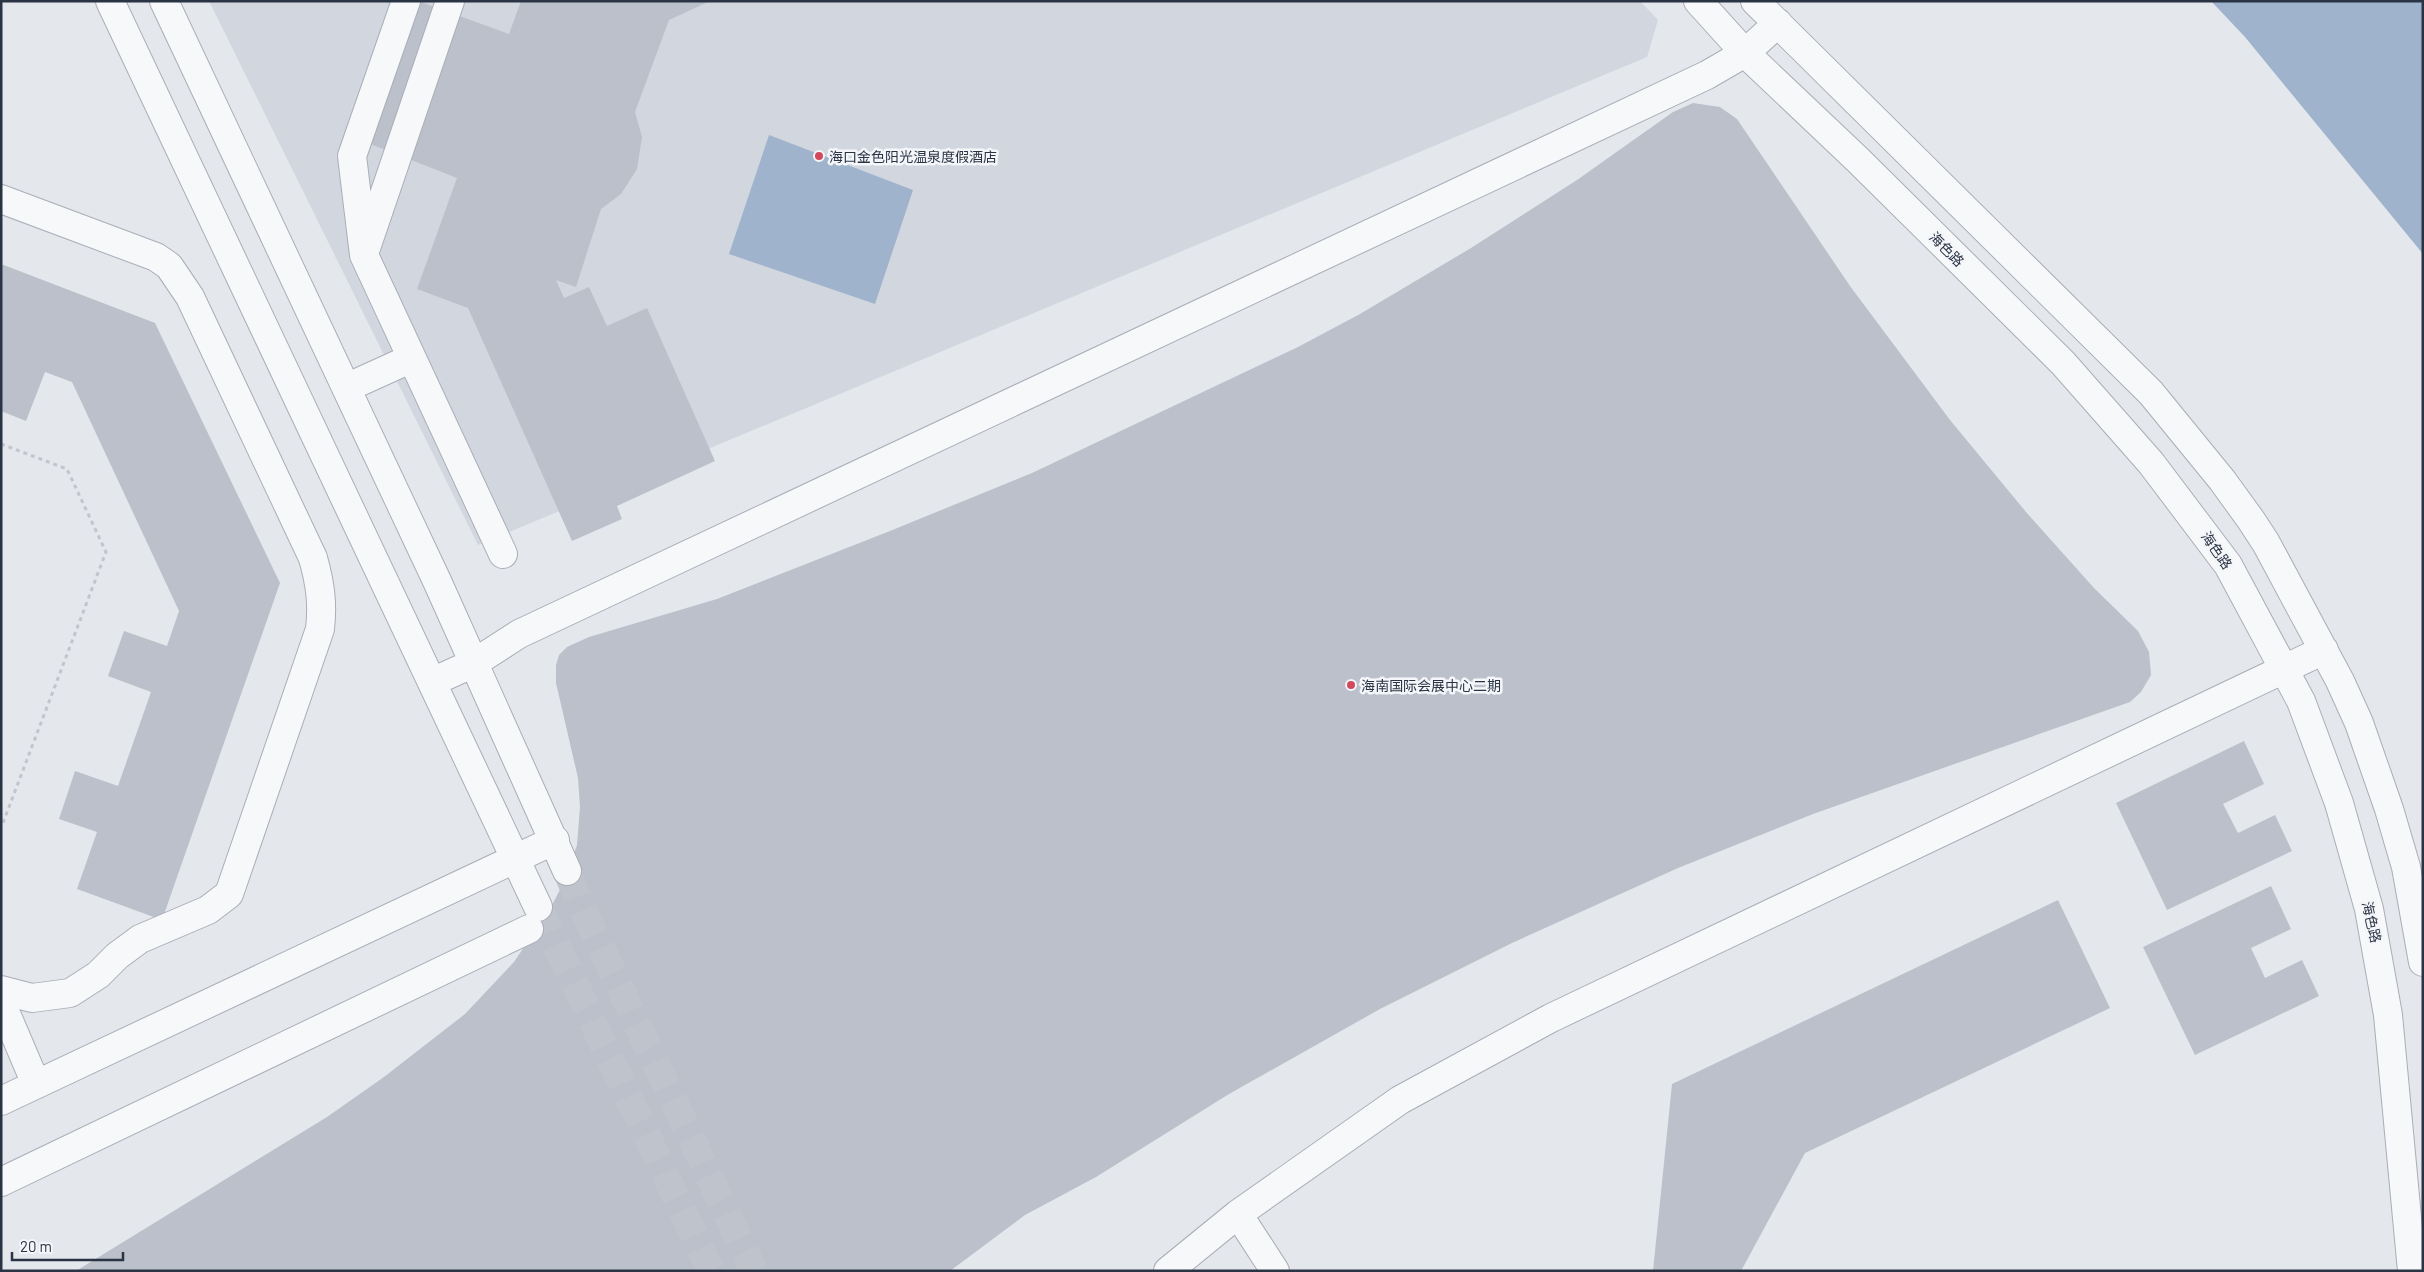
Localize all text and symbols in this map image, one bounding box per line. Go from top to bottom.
place label: 海口金色阳光温泉度假酒店 [829,148,997,165]
marker: 海口金色阳光温泉度假酒店 [813,150,825,162]
street label: 海色路 [1926,228,1968,270]
street label: 海色路 [2198,528,2236,572]
place label: 海南国际会展中心二期 [1361,677,1501,694]
marker: 海南国际会展中心二期 [1345,679,1357,691]
street label: 海色路 [2359,900,2385,944]
scale bar [12,1230,124,1262]
text: 20 m [20,1237,52,1255]

